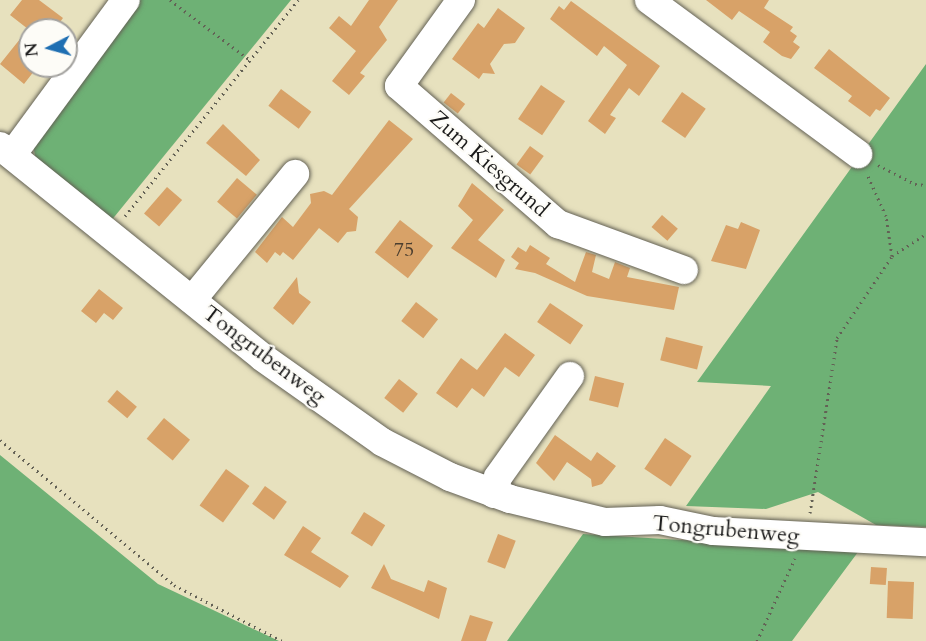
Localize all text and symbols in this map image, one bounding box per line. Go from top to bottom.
north arrow [18,18,78,78]
text: N [20,42,44,58]
street label: Zum Kiesgrund [424,105,554,223]
house number: 75 [394,237,414,261]
street label: Tongrubenweg [197,300,331,410]
street label: Tongrubenweg [652,510,800,550]

